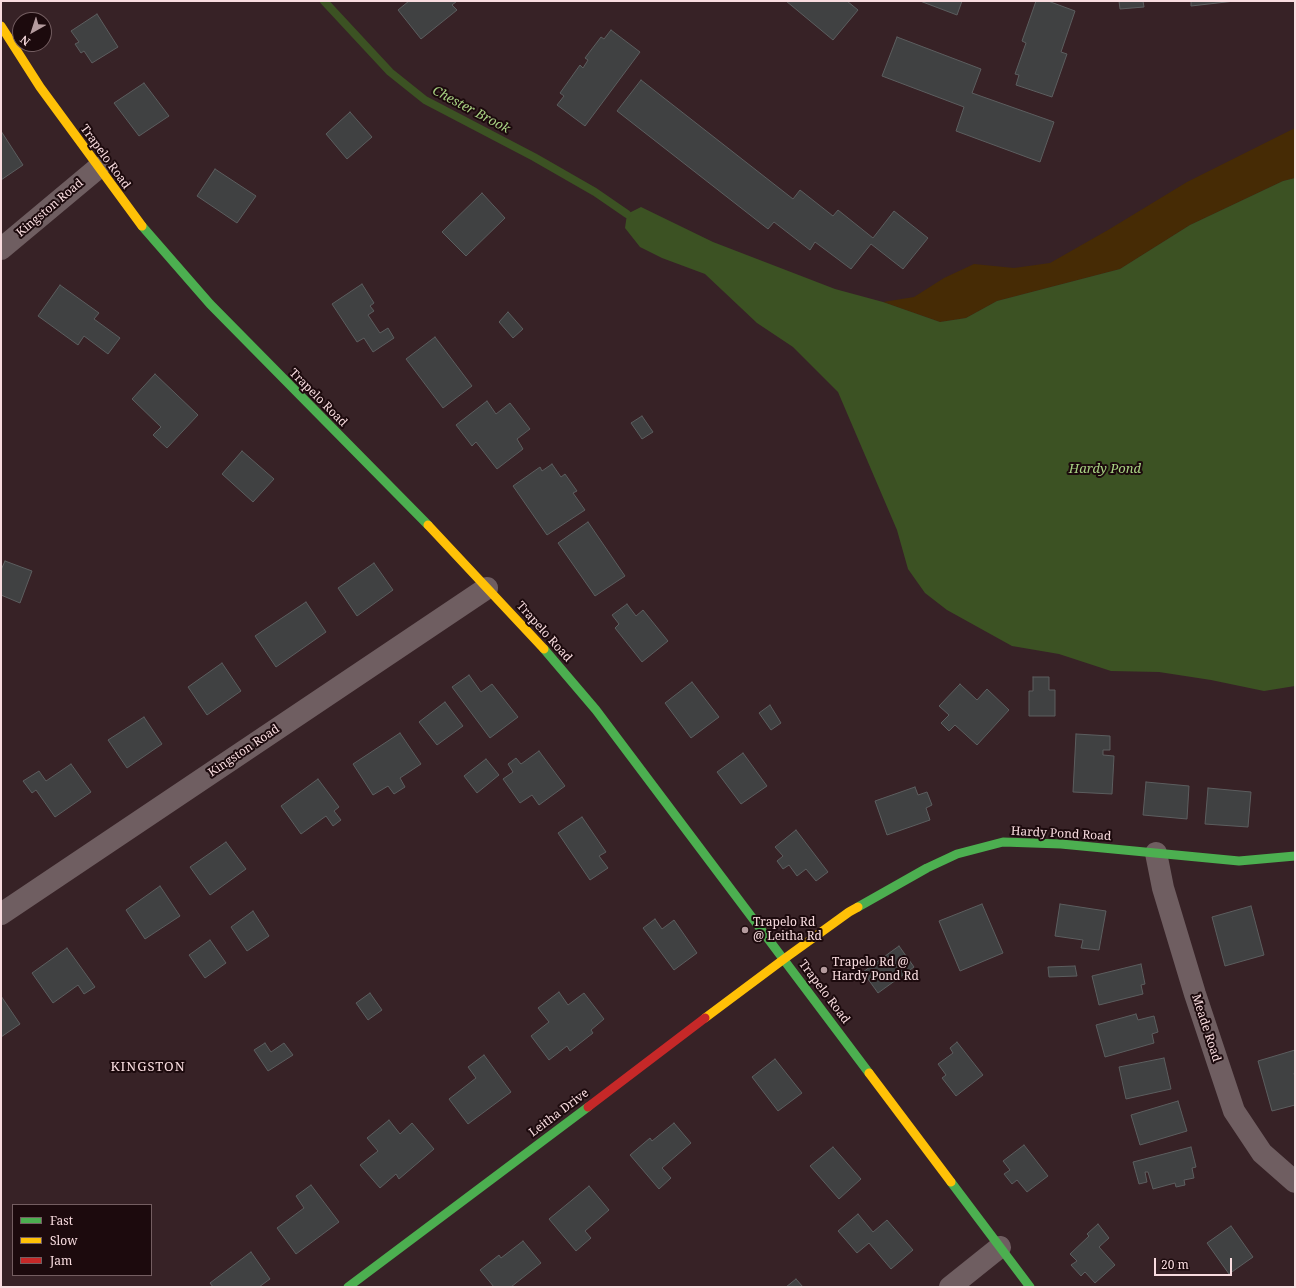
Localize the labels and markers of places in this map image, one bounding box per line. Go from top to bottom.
place label: Trapelo Rd @ Leitha Rd [753,916,822,944]
marker: Trapelo Rd @ Leitha Rd [740,925,750,935]
place label: Trapelo Rd @ Hardy Pond Rd [832,956,919,984]
marker: Trapelo Rd @ Hardy Pond Rd [819,965,829,975]

